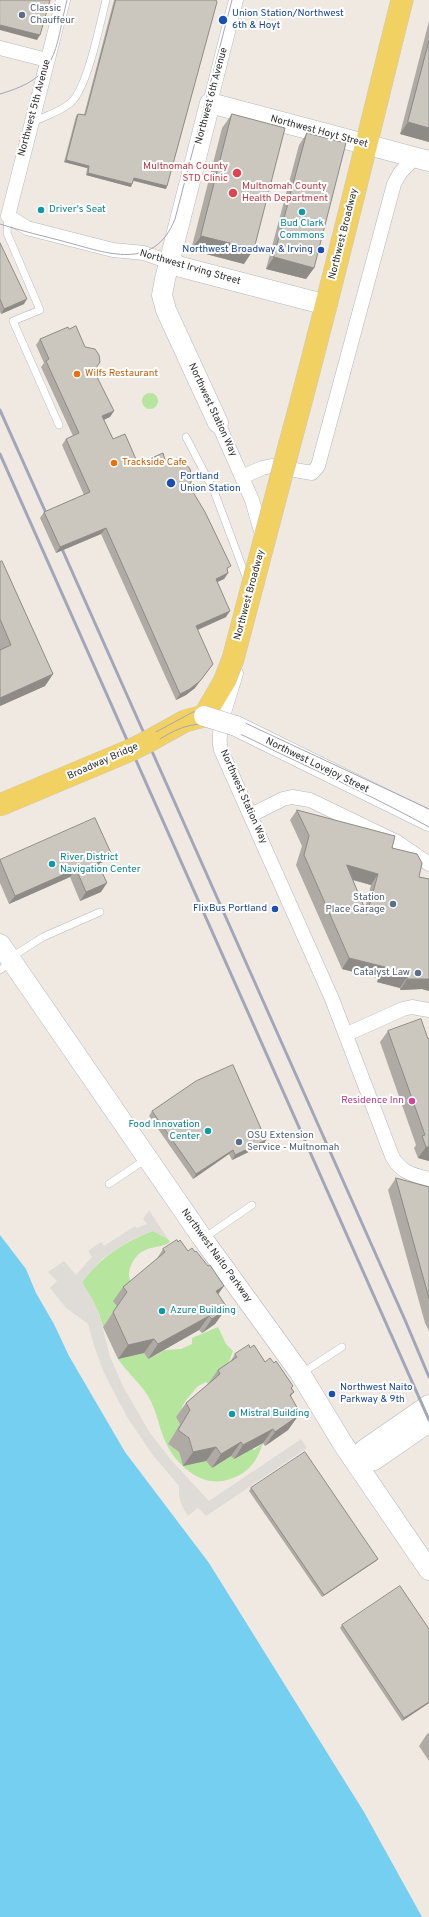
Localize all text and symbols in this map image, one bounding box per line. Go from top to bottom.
place label: Classic Chauffeur [30,3,75,26]
place label: Union Station/Northwest 6th & Hoyt [232,8,344,32]
marker: Classic Chauffeur [17,10,27,20]
marker: Union Station/Northwest 6th & Hoyt [217,14,229,26]
street label: Northwest 6th Avenue [193,46,231,146]
street label: Northwest 5th Avenue [16,58,54,158]
street label: Northwest Hoyt Street [269,113,369,151]
place label: Multnomah County STD Clinic [143,161,228,184]
marker: Multnomah County STD Clinic [231,167,243,179]
place label: Multnomah County Health Department [242,181,328,204]
marker: Multnomah County Health Department [227,187,239,199]
street label: Northwest Broadway [327,187,361,281]
place label: Driver's Seat [49,204,106,216]
marker: Driver's Seat [36,205,46,215]
marker: Bud Clark Commons [297,207,307,217]
place label: Bud Clark Commons [279,218,325,242]
place label: Northwest Broadway & Irving [182,244,313,256]
marker: Northwest Broadway & Irving [316,245,326,255]
street label: Northwest Irving Street [138,248,242,288]
street label: Northwest Station Way [185,361,239,459]
place label: Wilfs Restaurant [85,368,158,380]
marker: Wilfs Restaurant [72,369,82,379]
place label: Trackside Cafe [122,457,187,469]
marker: Trackside Cafe [109,458,119,468]
place label: Portland Union Station [180,471,241,494]
marker: Portland Union Station [165,477,177,489]
street label: Northwest Broadway [232,548,268,642]
street label: Northwest Lovejoy Street [263,736,371,796]
street label: Broadway Bridge [66,741,140,783]
street label: Northwest Station Way [217,748,269,846]
place label: River District Navigation Center [60,852,141,876]
marker: River District Navigation Center [47,859,57,869]
place label: Station Place Garage [326,892,385,916]
marker: Station Place Garage [388,899,398,909]
place label: FlixBus Portland [193,903,267,915]
marker: FlixBus Portland [270,904,280,914]
place label: Catalyst Law [353,967,410,979]
marker: Catalyst Law [413,968,423,978]
place label: Residence Inn [341,1095,404,1107]
marker: Residence Inn [407,1096,417,1106]
place label: Food Innovation Center [129,1119,200,1142]
marker: Food Innovation Center [203,1126,213,1136]
place label: OSU Extension Service - Multnomah [247,1130,339,1154]
marker: OSU Extension Service - Multnomah [234,1137,244,1147]
street label: Northwest Naito Parkway [178,1207,254,1305]
place label: Azure Building [170,1305,236,1317]
marker: Azure Building [157,1306,167,1316]
place label: Northwest Naito Parkway & 9th [340,1382,413,1406]
marker: Northwest Naito Parkway & 9th [327,1389,337,1399]
place label: Mistral Building [240,1408,309,1420]
marker: Mistral Building [227,1409,237,1419]

